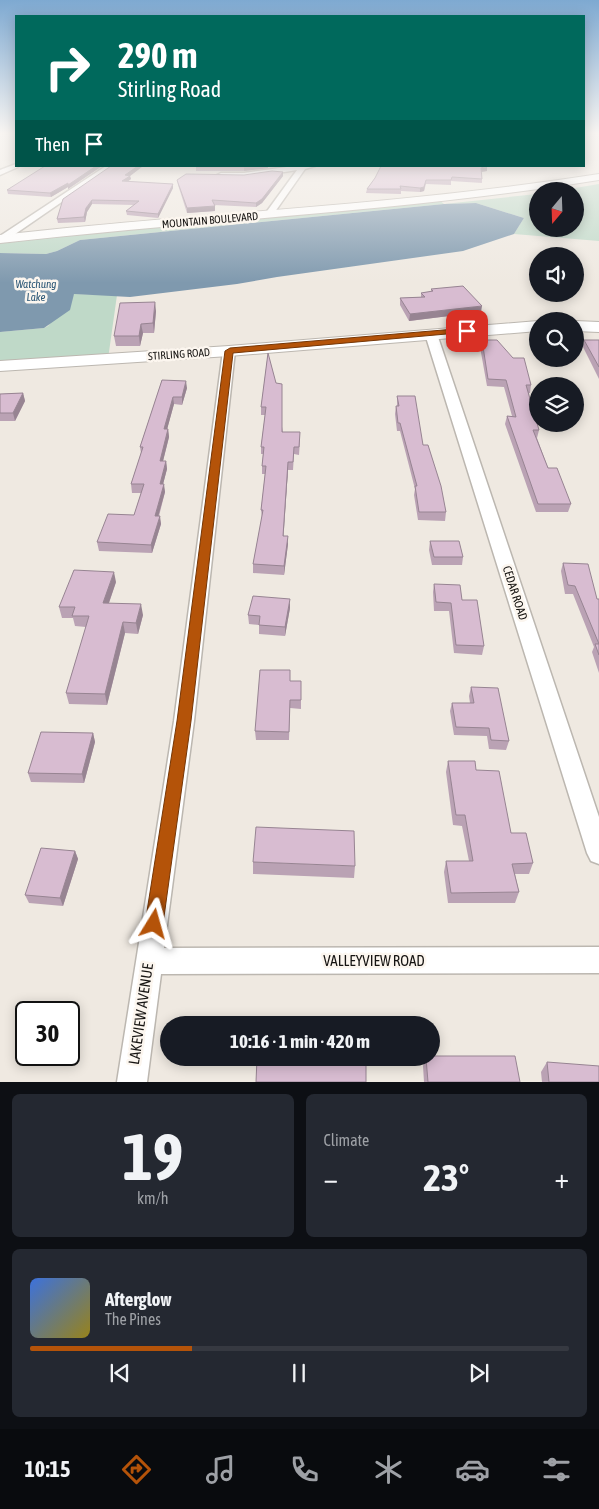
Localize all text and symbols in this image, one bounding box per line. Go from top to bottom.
icon: right [35,35,100,100]
text: 290 m [118,35,197,75]
text: Stirling Road [118,76,221,102]
icon: arrive [80,130,108,158]
text: Then [35,133,70,155]
north arrow [529,182,584,238]
map controls [529,182,584,432]
street label: MOUNTAIN BOULEVARD [161,210,259,230]
button: sound [529,247,584,302]
water label: Watchung Lake [15,278,57,303]
pin [446,310,488,352]
button: search [529,312,584,367]
icon: arrive [453,317,481,345]
street label: STIRLING ROAD [148,346,210,362]
button: layers [529,377,584,432]
street label: CEDAR ROAD [500,564,530,622]
position arrow [127,897,179,949]
street label: VALLEYVIEW ROAD [323,952,425,969]
street label: LAKEVIEW AVENUE [125,962,156,1066]
speed limit sign: 30 [15,1001,80,1066]
text: 10:16 · 1 min · 420 m [230,1030,370,1052]
text: 19 [122,1119,183,1194]
text: Climate [324,1131,369,1149]
text: 23° [423,1156,469,1199]
text: − [324,1162,338,1194]
text: + [554,1162,569,1194]
text: km/h [137,1189,169,1207]
text: Afterglow [105,1288,172,1310]
text: The Pines [105,1310,161,1328]
icon: previous [106,1359,134,1387]
icon: pause [285,1359,313,1387]
icon: next [465,1359,493,1387]
icon: directions [119,1452,154,1487]
icon: music [203,1452,238,1487]
icon: phone [287,1452,322,1487]
icon: climate [371,1452,406,1487]
icon: car [455,1452,490,1487]
icon: filters [539,1452,574,1487]
text: 10:15 [25,1456,70,1482]

